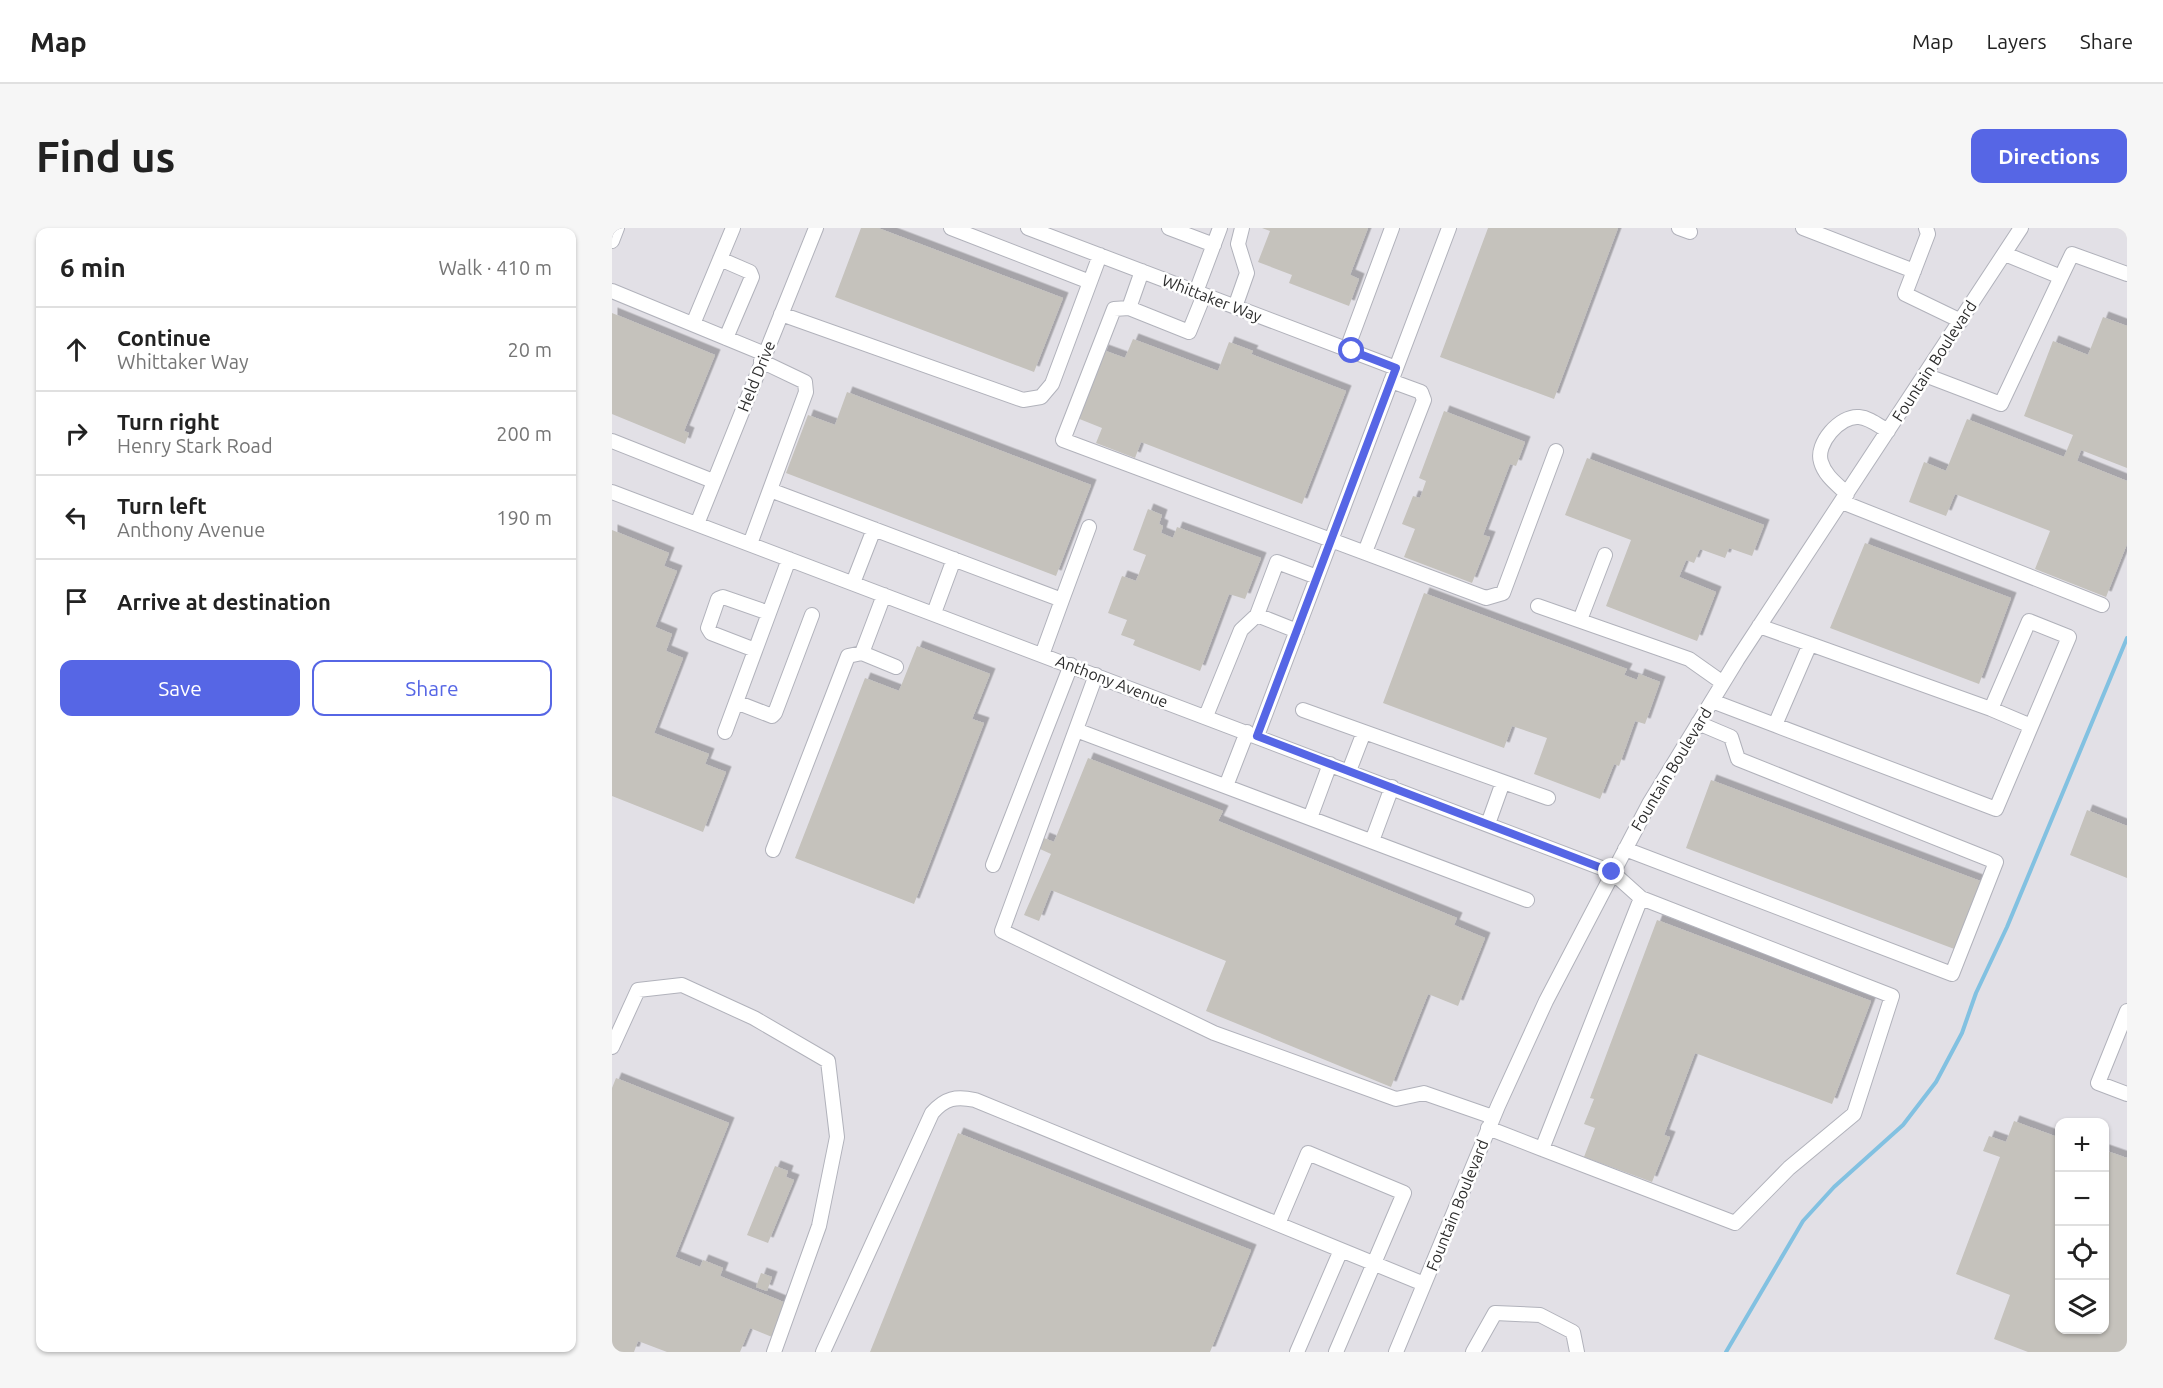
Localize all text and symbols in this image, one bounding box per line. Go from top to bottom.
text: Map [30,26,87,57]
text: Map [1912,29,1953,53]
text: Layers [1986,29,2047,53]
text: Share [2080,29,2133,53]
button: Directions [1971,129,2127,183]
text: Find us [36,133,175,180]
text: 6 min [60,253,126,282]
text: Walk · 410 m [439,256,552,279]
street label: Whittaker Way [1160,271,1265,325]
street label: Fountain Boulevard [1888,297,1980,425]
text: Continue [117,325,211,350]
icon: ahead [60,333,93,366]
route start [1338,337,1364,363]
text: 20 m [508,338,552,361]
street label: Held Drive [734,338,778,414]
text: Whittaker Way [117,350,249,373]
text: Turn right [117,409,219,434]
icon: right [60,417,93,450]
text: 200 m [496,422,552,445]
text: Henry Stark Road [117,434,273,457]
text: Turn left [117,493,207,518]
icon: left [60,501,93,534]
text: 190 m [496,506,552,529]
text: Anthony Avenue [117,518,265,541]
icon: arrive [60,585,93,618]
text: Arrive at destination [117,589,331,614]
street label: Anthony Avenue [1053,651,1171,711]
button: Save [60,660,300,716]
button: Share [312,660,552,716]
street label: Fountain Boulevard [1627,704,1715,834]
route end [1598,858,1624,884]
map controls [2055,1118,2109,1334]
button: + [2055,1118,2109,1172]
street label: Fountain Boulevard [1422,1137,1492,1273]
button: − [2055,1172,2109,1226]
button: locate [2055,1226,2109,1280]
button: layers [2055,1280,2109,1334]

